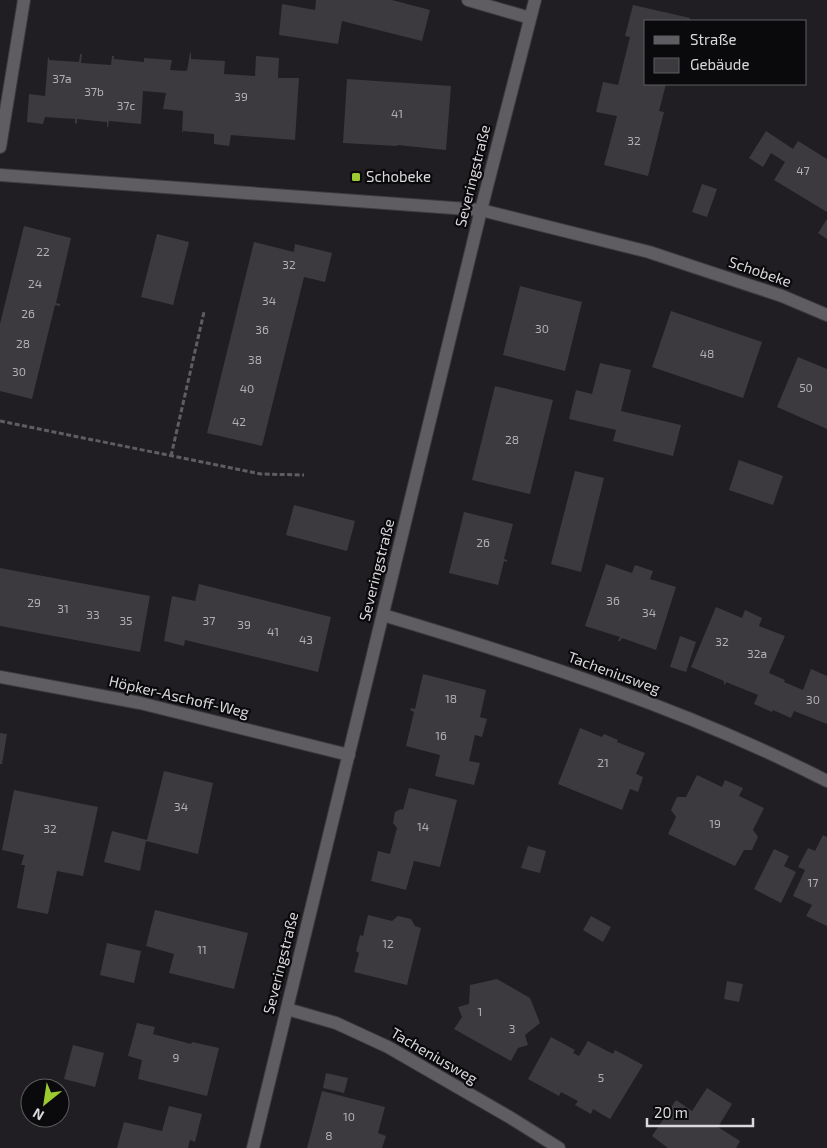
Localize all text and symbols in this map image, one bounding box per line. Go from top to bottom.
legend [644,20,807,85]
text: Straße [690,30,736,48]
text: Gebäude [690,55,749,73]
house number: 37a [52,71,72,85]
house number: 37b [84,84,104,98]
house number: 39 [234,89,248,103]
house number: 37c [117,98,135,112]
house number: 41 [391,106,403,120]
street label: Severingstraße [451,123,493,229]
house number: 32 [627,133,641,147]
house number: 47 [796,163,810,177]
place label: Schobeke [366,167,431,185]
marker: Schobeke [350,171,362,183]
house number: 22 [36,244,50,258]
street label: Schobeke [727,252,794,290]
house number: 32 [282,257,296,271]
house number: 24 [28,276,42,290]
house number: 34 [262,293,276,307]
house number: 26 [21,306,35,320]
house number: 30 [535,321,549,335]
house number: 36 [255,322,269,336]
house number: 28 [16,336,30,350]
house number: 48 [700,346,714,360]
house number: 38 [248,352,262,366]
house number: 30 [12,364,26,378]
house number: 50 [799,380,813,394]
house number: 40 [240,381,254,395]
house number: 42 [232,414,246,428]
house number: 28 [505,432,519,446]
street label: Severingstraße [355,517,397,623]
house number: 26 [476,535,490,549]
house number: 36 [606,593,620,607]
house number: 29 [27,595,41,609]
house number: 31 [57,601,69,615]
house number: 34 [642,605,656,619]
house number: 33 [86,607,100,621]
house number: 35 [119,613,133,627]
house number: 37 [203,613,215,627]
house number: 39 [237,617,251,631]
house number: 41 [267,624,279,638]
house number: 43 [299,632,313,646]
house number: 32 [715,634,729,648]
house number: 32a [747,646,767,660]
street label: Tacheniusweg [566,647,664,697]
street label: Höpker-Aschoff-Weg [107,671,252,721]
house number: 18 [445,691,457,705]
house number: 30 [806,692,820,706]
house number: 16 [435,728,447,742]
house number: 21 [597,755,609,769]
house number: 34 [174,799,188,813]
house number: 19 [709,816,721,830]
house number: 14 [417,819,429,833]
house number: 32 [43,821,57,835]
house number: 17 [808,875,818,889]
street label: Severingstraße [259,910,301,1016]
house number: 12 [382,936,394,950]
house number: 11 [197,942,207,956]
house number: 1 [478,1004,482,1018]
house number: 3 [509,1021,515,1035]
street label: Tacheniusweg [388,1023,482,1087]
house number: 9 [173,1050,180,1064]
house number: 5 [598,1070,604,1084]
north arrow [20,1078,70,1128]
scale bar [647,1096,753,1128]
text: 20 m [654,1103,688,1121]
text: N [30,1105,47,1125]
house number: 10 [343,1109,355,1123]
house number: 8 [325,1128,333,1142]

